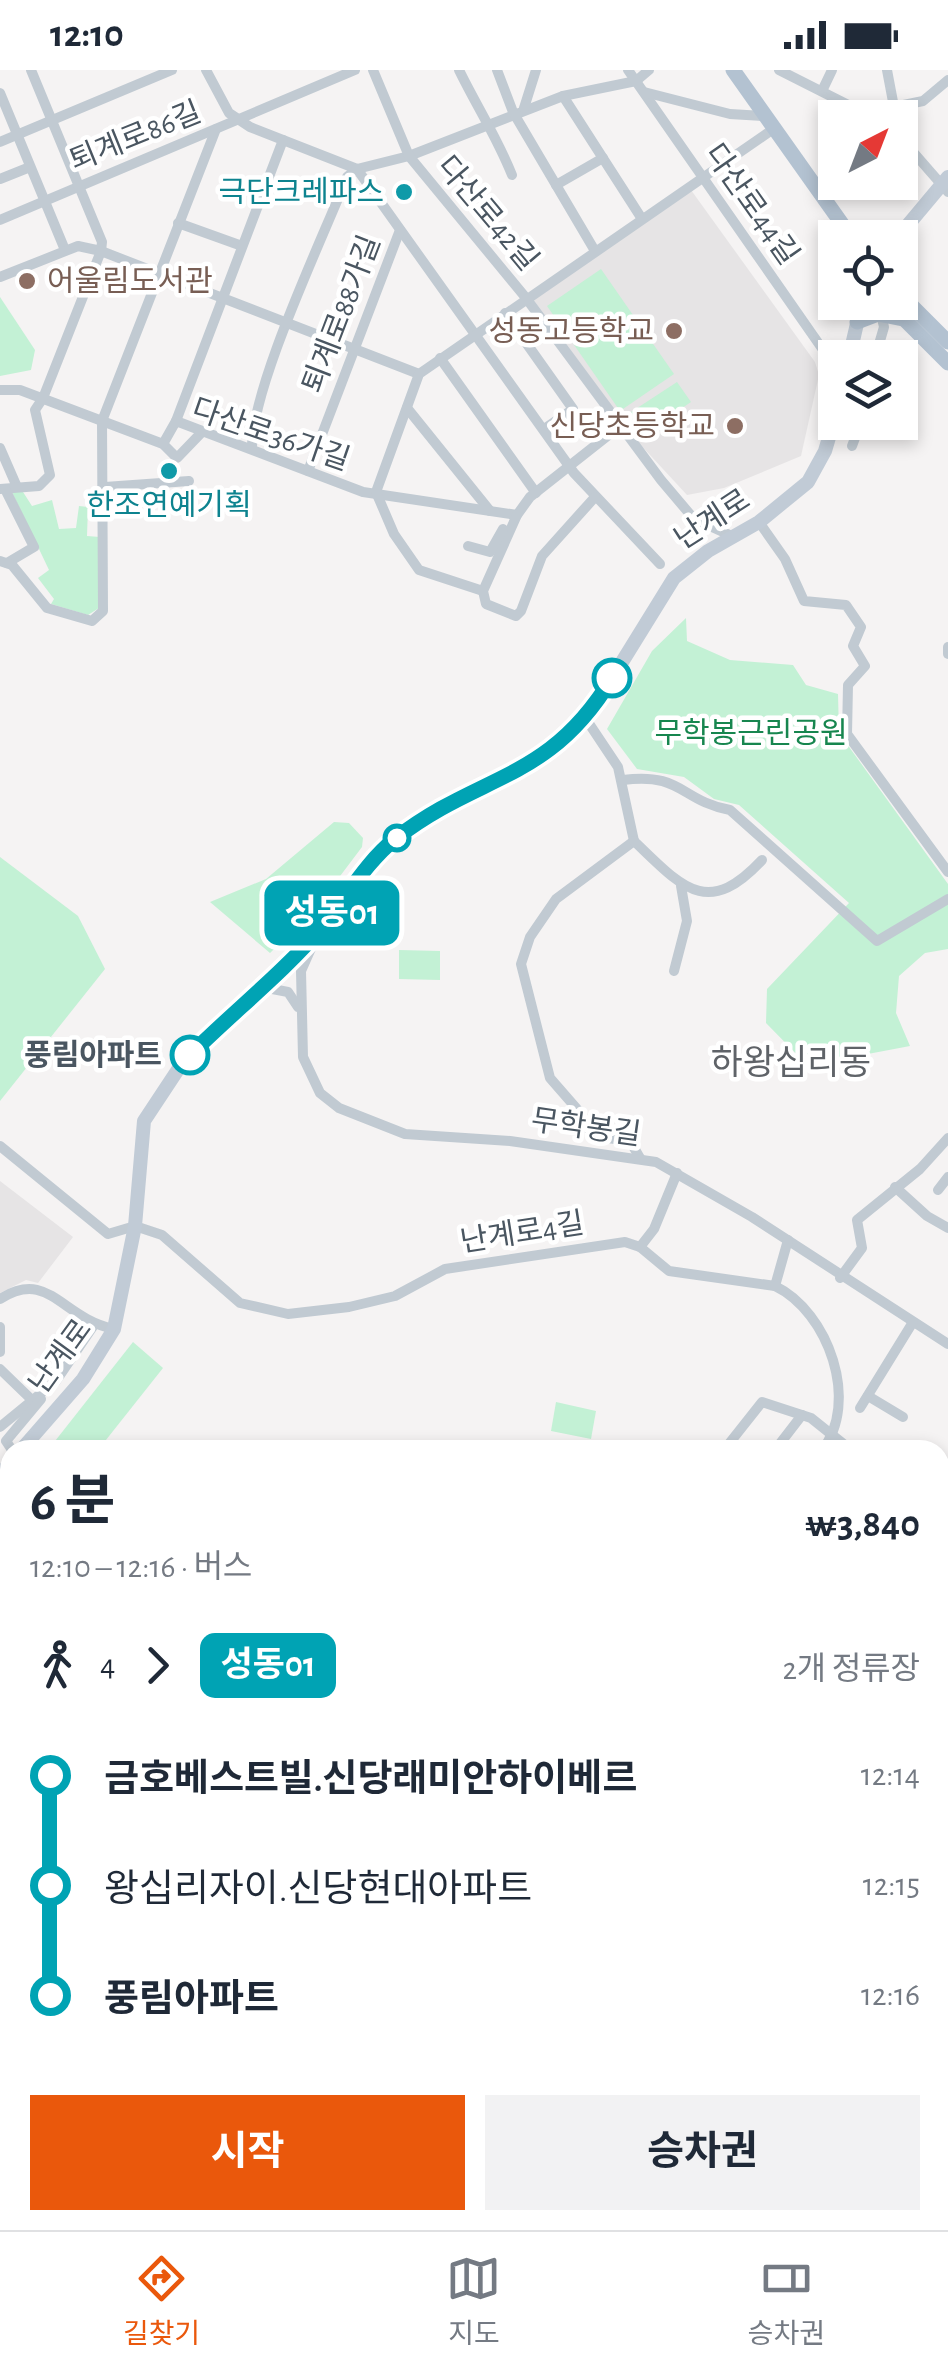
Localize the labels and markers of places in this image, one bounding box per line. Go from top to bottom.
place label: 극단크레파스 [218,176,384,208]
marker: 극단크레파스 [393,181,415,203]
place label: 어울림도서관 [47,265,213,297]
marker: 어울림도서관 [16,270,38,292]
place label: 성동고등학교 [488,316,654,347]
marker: 성동고등학교 [663,320,685,342]
place label: 신당초등학교 [549,411,715,442]
marker: 신당초등학교 [724,415,746,437]
marker: 한조연예기획 [158,460,180,482]
place label: 한조연예기획 [86,489,252,521]
unlabelled marker [593,659,631,697]
unlabelled marker [384,825,410,851]
marker: 풍림아파트 [171,1036,209,1074]
place label: 풍림아파트 [24,1039,162,1071]

